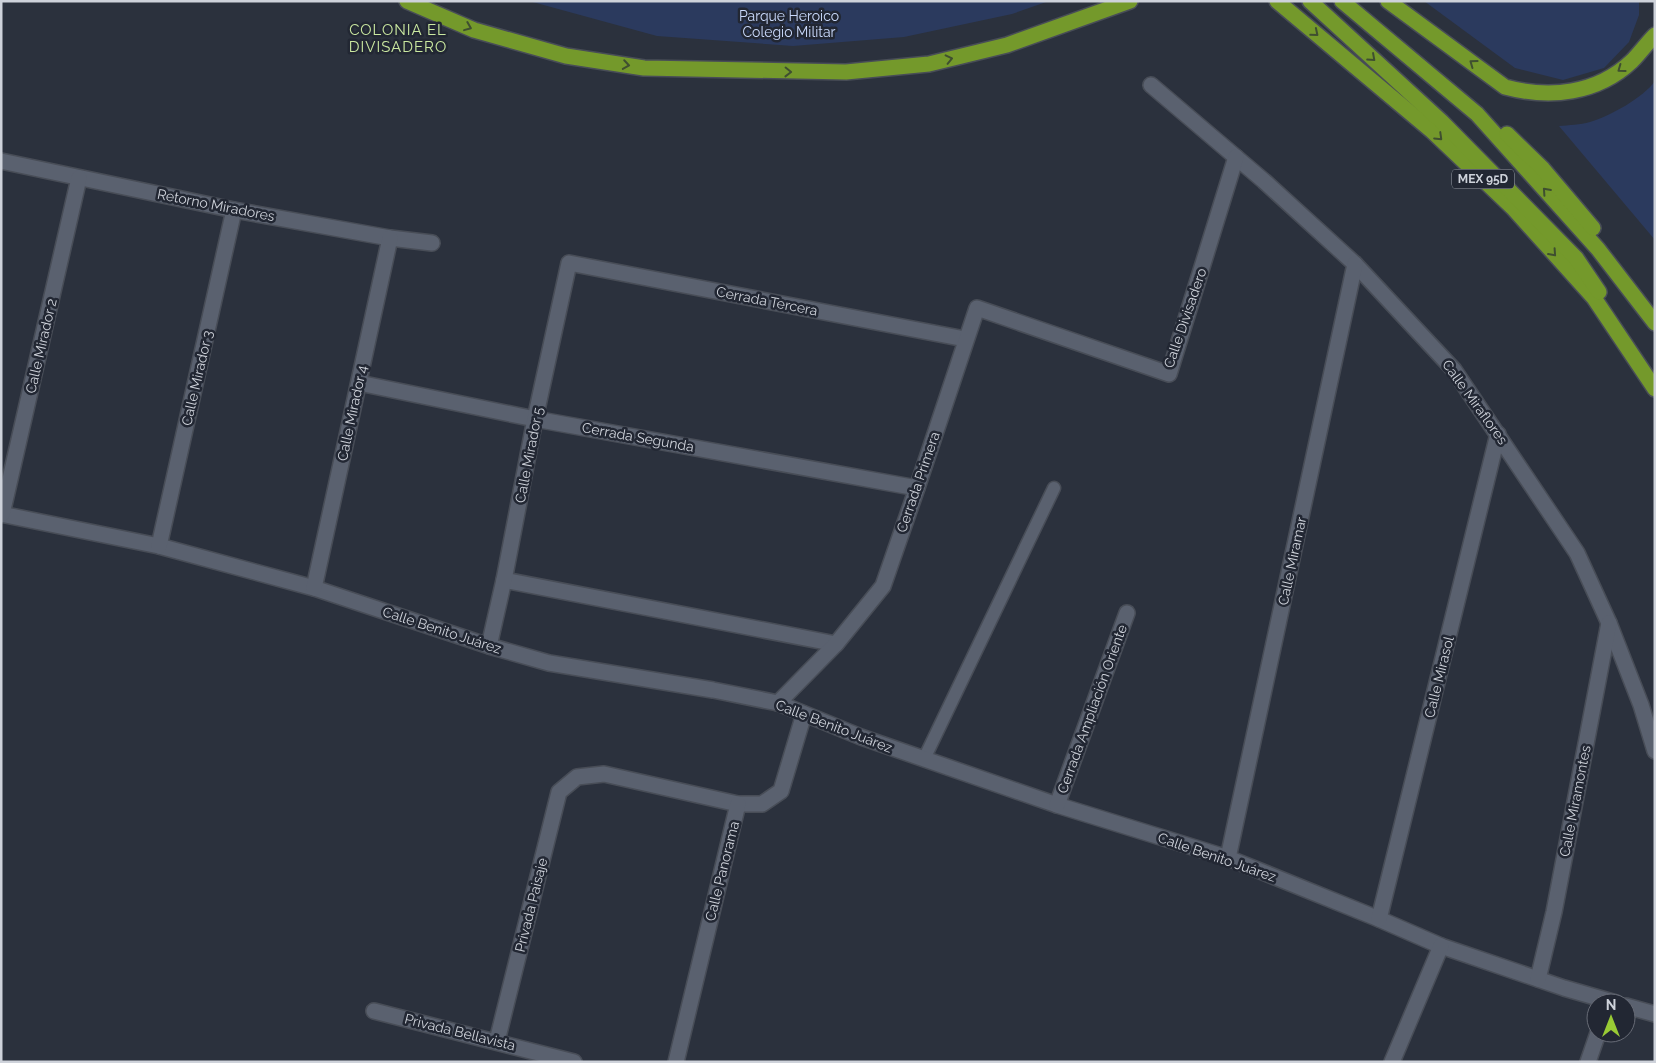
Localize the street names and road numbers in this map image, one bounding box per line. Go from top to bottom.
road number: MEX 95D [1452,170,1514,188]
street label: Retorno Miradores [156,186,276,224]
street label: Calle Divisadero [1160,266,1210,370]
street label: Cerrada Tercera [715,283,819,319]
street label: Calle Mirador 2 [22,297,60,395]
street label: Calle Mirador 3 [178,329,216,427]
street label: Calle Miraflores [1439,357,1511,448]
street label: Calle Mirador 4 [334,363,370,462]
street label: Calle Mirador 5 [512,405,546,504]
street label: Cerrada Segunda [581,419,695,455]
street label: Cerrada Primera [893,430,943,534]
street label: Calle Miramar [1275,515,1309,607]
street label: Calle Benito Juárez [381,603,503,657]
street label: Cerrada Ampliación Oriente [1054,622,1130,796]
street label: Calle Mirasol [1421,634,1457,719]
street label: Calle Benito Juárez [773,696,895,756]
street label: Calle Miramontes [1556,744,1594,858]
street label: Calle Panorama [702,819,742,923]
street label: Calle Benito Juárez [1156,829,1278,885]
street label: Privada Paisaje [512,856,550,954]
street label: Privada Bellavista [403,1010,517,1054]

